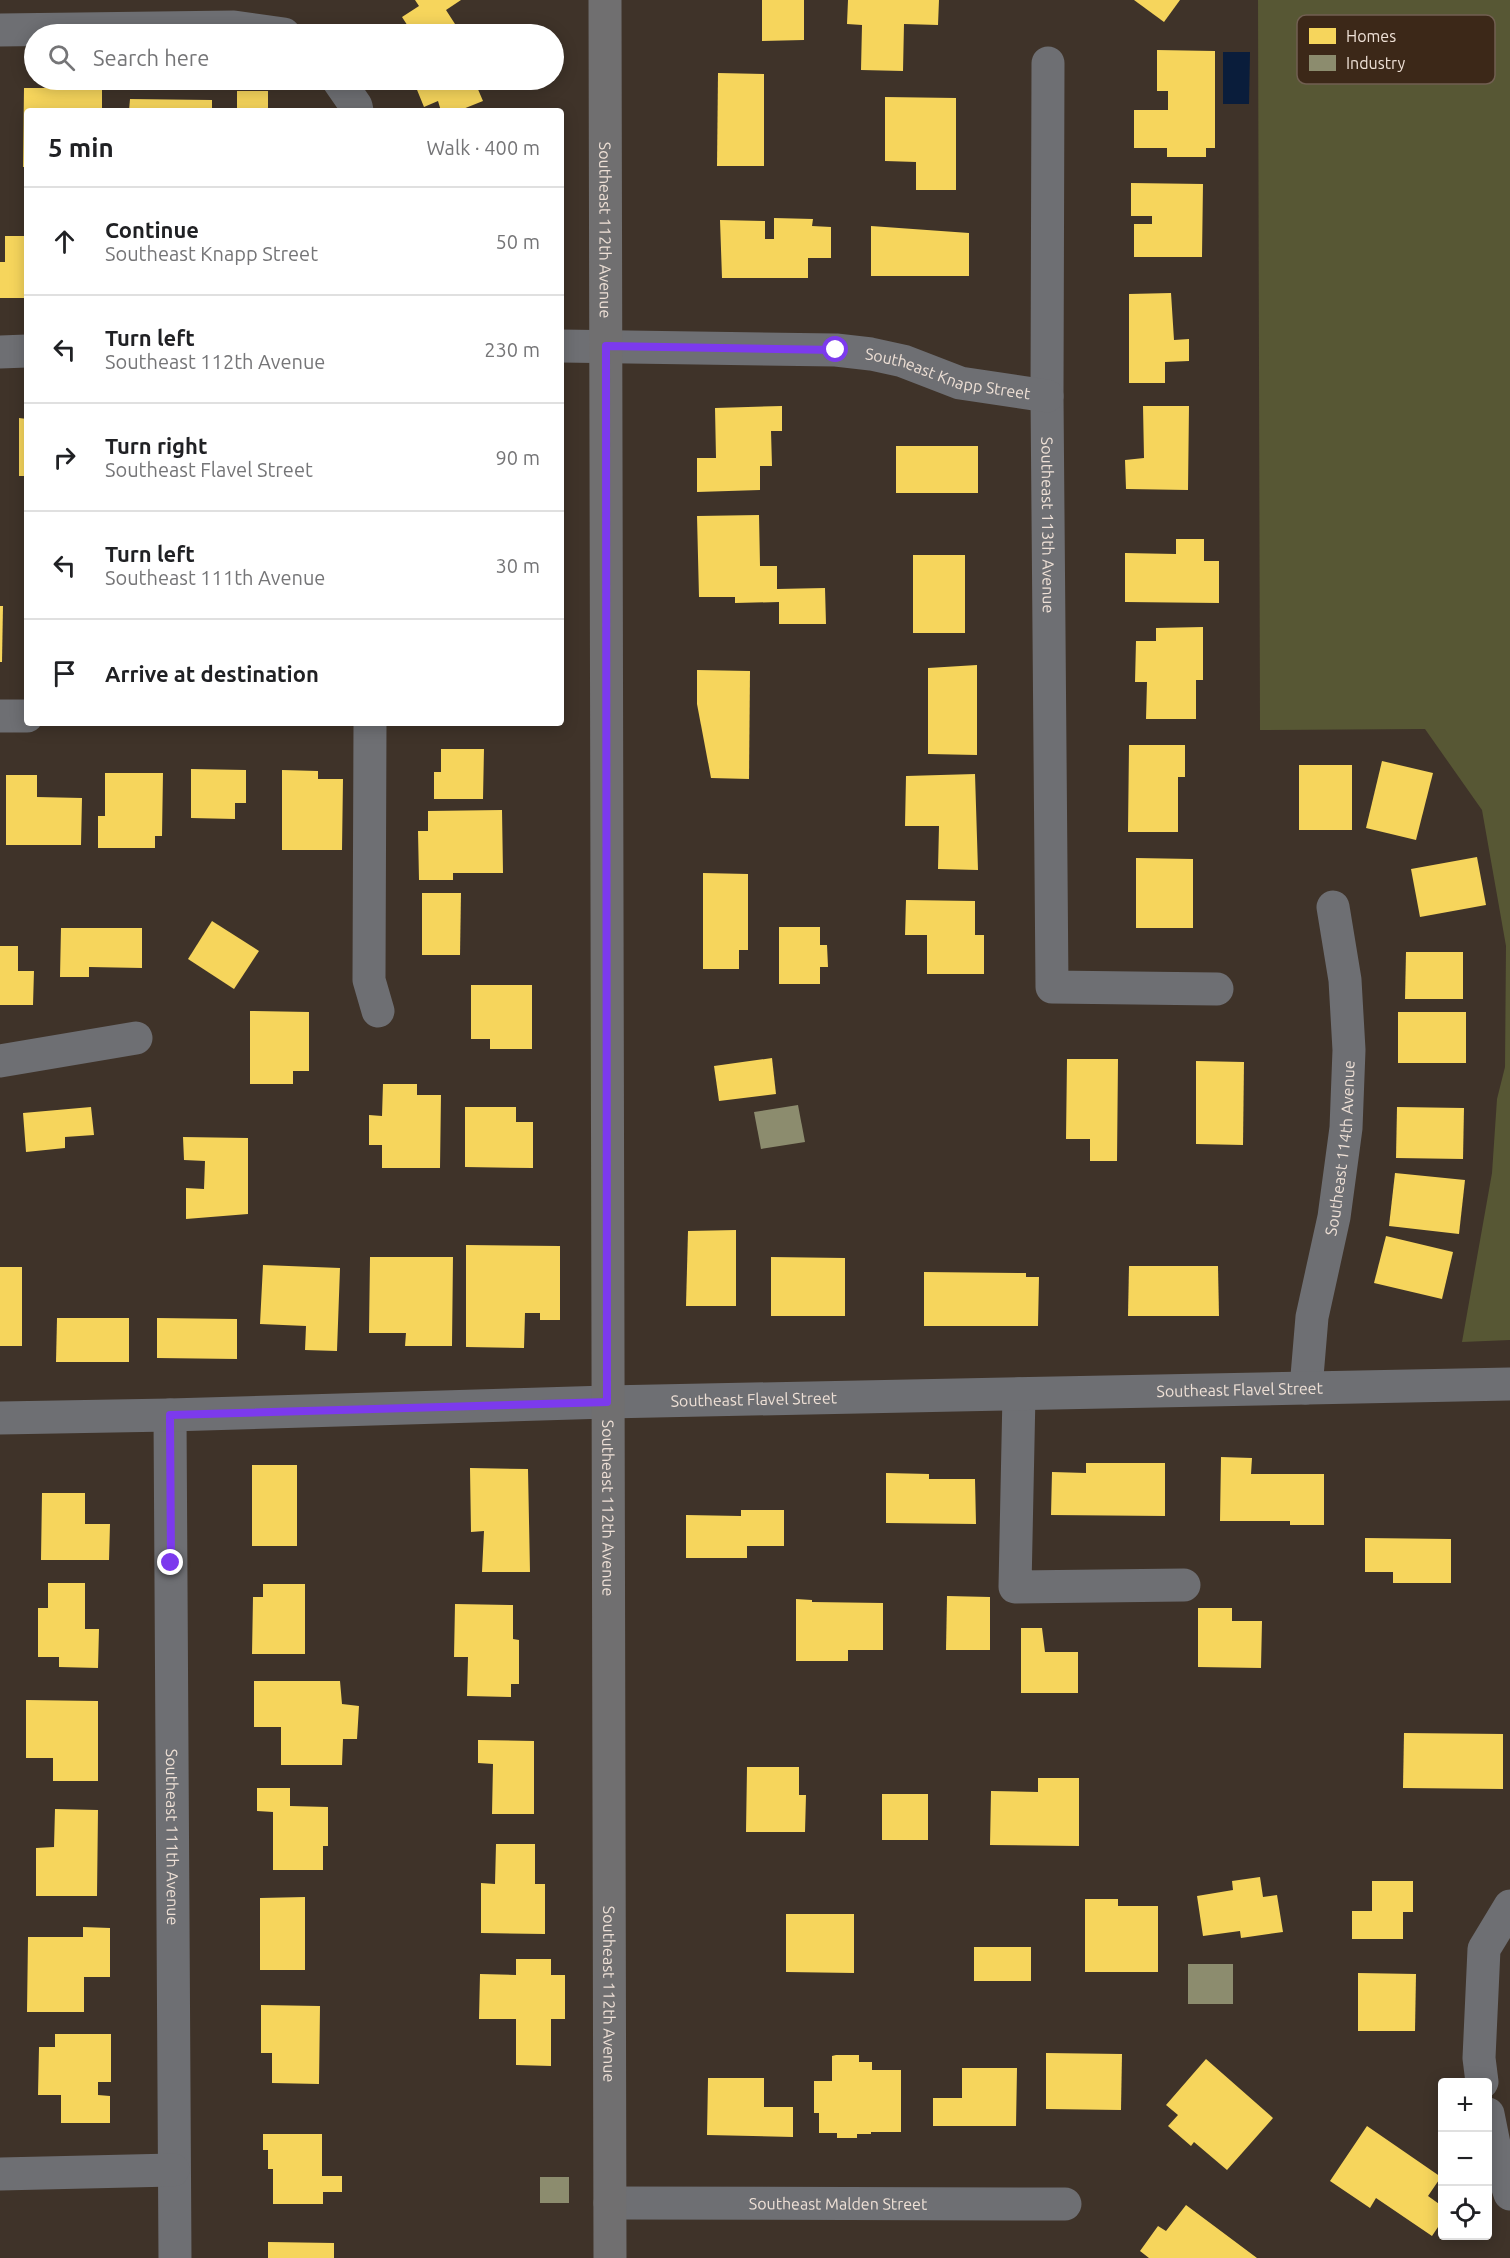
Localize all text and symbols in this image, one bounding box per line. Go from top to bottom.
legend [1297,15,1495,84]
search box [24,24,564,90]
text: Homes [1346,27,1396,45]
icon: search [45,41,78,74]
text: Search here [93,45,209,70]
text: Industry [1346,54,1405,72]
text: 5 min [48,133,114,162]
text: Walk · 400 m [427,136,540,159]
street label: Southeast 112th Avenue [596,142,615,318]
text: Continue [105,217,199,242]
icon: ahead [48,225,81,258]
text: 50 m [496,230,540,253]
text: Southeast Knapp Street [105,242,318,265]
text: Turn left [105,325,195,350]
icon: left [48,333,81,366]
route start [822,336,848,362]
text: 230 m [484,338,540,361]
street label: Southeast Knapp Street [864,344,1032,403]
text: Southeast 112th Avenue [105,350,325,373]
text: Turn right [105,433,207,458]
street label: Southeast 113th Avenue [1038,437,1058,613]
icon: right [48,441,81,474]
text: 90 m [496,446,540,469]
text: Southeast Flavel Street [105,458,313,481]
text: Turn left [105,541,195,566]
icon: left [48,549,81,582]
text: 30 m [496,554,540,577]
text: Southeast 111th Avenue [105,566,325,589]
icon: arrive [48,657,81,690]
text: Arrive at destination [105,661,319,686]
street label: Southeast 114th Avenue [1321,1060,1358,1237]
street label: Southeast Flavel Street [1156,1379,1324,1400]
street label: Southeast Flavel Street [670,1388,838,1410]
street label: Southeast 112th Avenue [599,1420,618,1596]
route end [157,1549,183,1575]
street label: Southeast 111th Avenue [163,1749,182,1925]
street label: Southeast 112th Avenue [600,1906,619,2082]
map controls [1438,2078,1492,2240]
button: + [1438,2078,1492,2132]
button: − [1438,2132,1492,2186]
button: locate [1438,2186,1492,2240]
street label: Southeast Malden Street [749,2194,928,2213]

